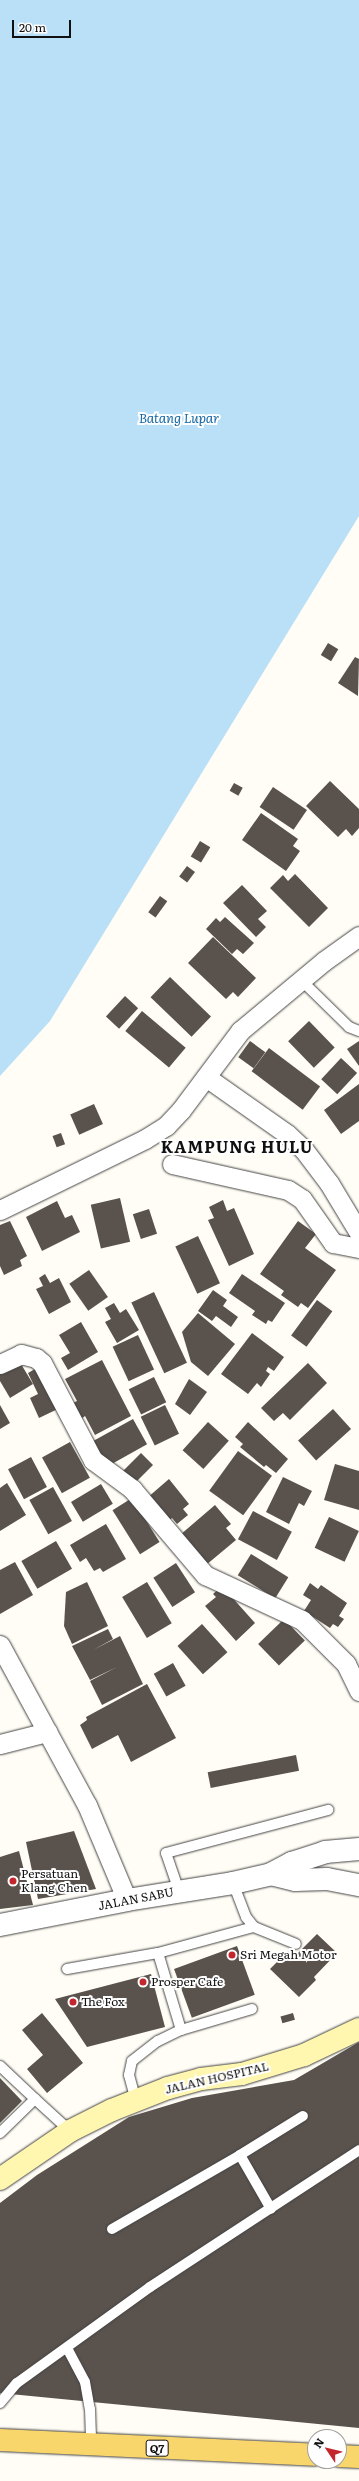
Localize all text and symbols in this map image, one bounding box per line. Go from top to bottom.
scale bar [14,12,73,38]
text: 20 m [19,18,46,36]
water label: Batang Lupar [139,410,219,426]
district label: KAMPUNG HULU [161,1136,313,1156]
place label: Persatuan Klang Chen [21,1867,88,1895]
marker: Persatuan Klang Chen [8,1876,18,1886]
street label: JALAN SABU [97,1885,175,1913]
place label: Sri Megah Motor [240,1948,337,1962]
marker: Sri Megah Motor [227,1950,237,1960]
place label: Prosper Cafe [151,1975,223,1989]
marker: Prosper Cafe [138,1977,148,1987]
place label: The Fox [81,1995,125,2009]
marker: The Fox [68,1997,78,2007]
street label: JALAN HOSPITAL [164,2059,270,2097]
north arrow [307,2429,347,2469]
text: N [309,2434,327,2451]
road number: Q7 [145,2439,169,2457]

